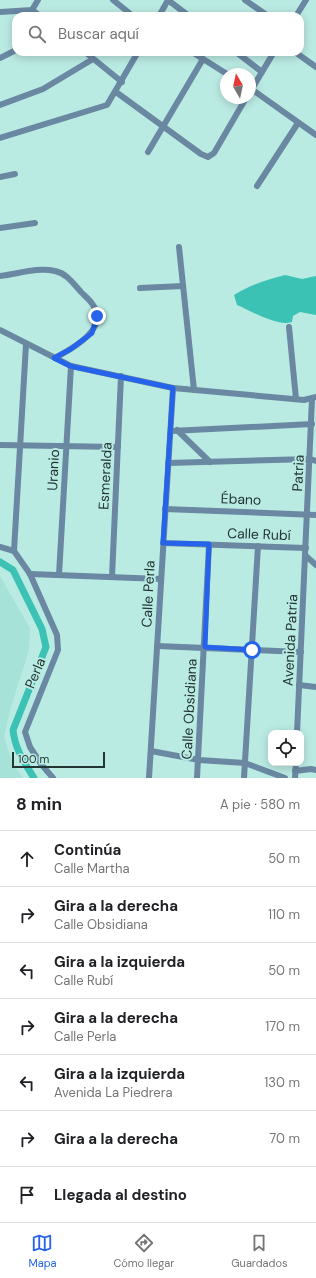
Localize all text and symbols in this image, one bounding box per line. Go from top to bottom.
search box [12,12,304,56]
icon: search [26,23,48,45]
text: Buscar aquí [58,24,139,44]
north arrow [220,68,256,104]
route end [88,307,106,325]
street label: Esmeralda [94,442,116,510]
street label: Uranio [43,449,63,491]
street label: Patria [288,454,308,492]
street label: Ébano [220,489,262,509]
street label: Calle Rubí [227,524,292,544]
street label: Calle Perla [137,560,159,628]
street label: Avenida Patria [279,594,301,686]
route start [243,641,261,659]
street label: Perla [21,655,49,691]
street label: Calle Obsidiana [177,658,201,760]
map controls [268,730,304,766]
button: locate [268,730,304,766]
scale bar [12,750,105,769]
text: 100 m [18,752,49,766]
text: 8 min [16,793,62,815]
text: A pie · 580 m [220,796,300,813]
text: Continúa [54,840,121,860]
icon: ahead [16,848,38,870]
text: 50 m [268,850,300,867]
text: Calle Martha [54,860,130,877]
text: Gira a la derecha [54,896,178,916]
icon: right [16,904,38,926]
text: 110 m [268,906,300,923]
text: Calle Obsidiana [54,916,148,933]
text: Gira a la izquierda [54,952,185,972]
icon: left [16,960,38,982]
text: 50 m [268,962,300,979]
text: Calle Rubí [54,972,113,989]
text: Gira a la derecha [54,1008,178,1028]
icon: right [16,1016,38,1038]
text: 170 m [265,1018,300,1035]
text: Calle Perla [54,1028,116,1045]
text: Gira a la izquierda [54,1064,185,1084]
icon: left [16,1072,38,1094]
text: 130 m [264,1074,300,1091]
text: Avenida La Piedrera [54,1084,173,1101]
icon: right [16,1128,38,1150]
text: Gira a la derecha [54,1129,178,1149]
text: 70 m [269,1130,300,1147]
icon: arrive [16,1184,38,1206]
text: Llegada al destino [54,1185,187,1205]
tab: Mapa [28,1232,57,1270]
tab: Cómo llegar [113,1232,174,1270]
tab: Guardados [231,1232,288,1270]

